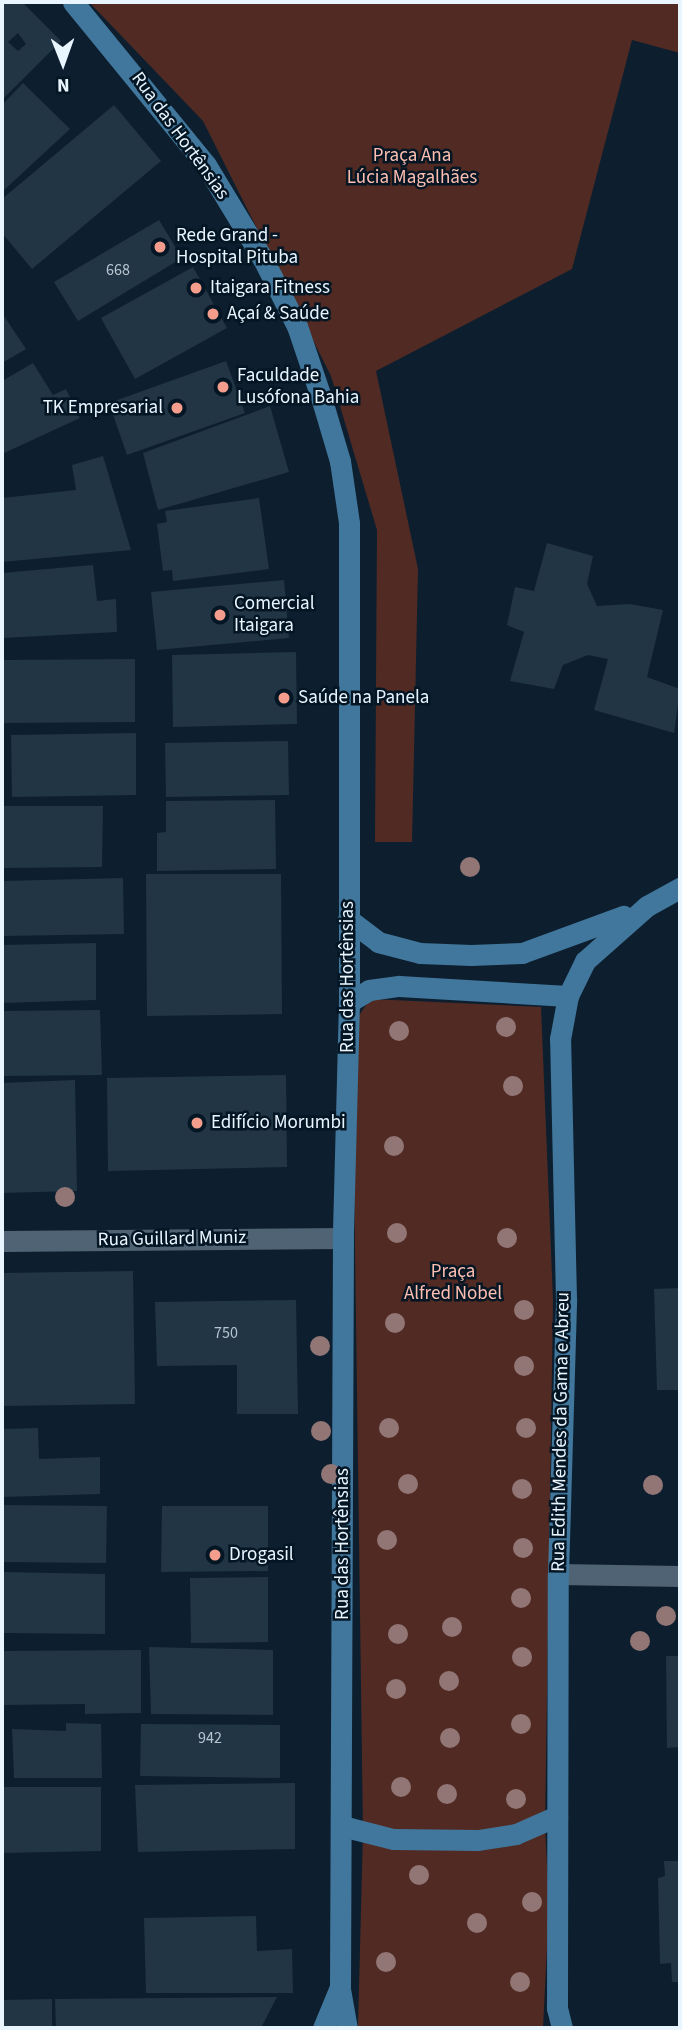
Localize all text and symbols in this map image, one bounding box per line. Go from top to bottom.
north arrow [28,28,98,98]
street label: Rua das Hortênsias [126,68,234,204]
text: N [57,71,70,98]
park label: Praça Ana Lúcia Magalhães [347,145,477,189]
place label: Rede Grand - Hospital Pituba [176,225,298,269]
marker: Rede Grand - Hospital Pituba [150,237,170,257]
house number: 668 [106,260,130,280]
place label: Itaigara Fitness [210,277,330,299]
marker: Itaigara Fitness [188,280,204,296]
place label: Açaí & Saúde [227,303,329,325]
marker: Açaí & Saúde [205,306,221,322]
place label: Faculdade Lusófona Bahia [237,365,359,409]
marker: Faculdade Lusófona Bahia [215,379,231,395]
place label: TK Empresarial [43,397,163,419]
marker: TK Empresarial [169,400,185,416]
place label: Comercial Itaigara [234,593,314,637]
marker: Comercial Itaigara [212,607,228,623]
place label: Saúde na Panela [298,687,429,709]
marker: Saúde na Panela [276,690,292,706]
street label: Rua das Hortênsias [337,901,359,1053]
place label: Edifício Morumbi [211,1112,346,1134]
marker: Edifício Morumbi [189,1115,205,1131]
street label: Rua Guillard Muniz [98,1226,246,1252]
park label: Praça Alfred Nobel [404,1261,502,1305]
street label: Rua Edith Mendes da Gama e Abreu [547,1292,575,1572]
house number: 750 [214,1323,238,1343]
street label: Rua das Hortênsias [332,1468,354,1620]
place label: Drogasil [229,1544,294,1566]
marker: Drogasil [207,1547,223,1563]
house number: 942 [198,1728,222,1748]

